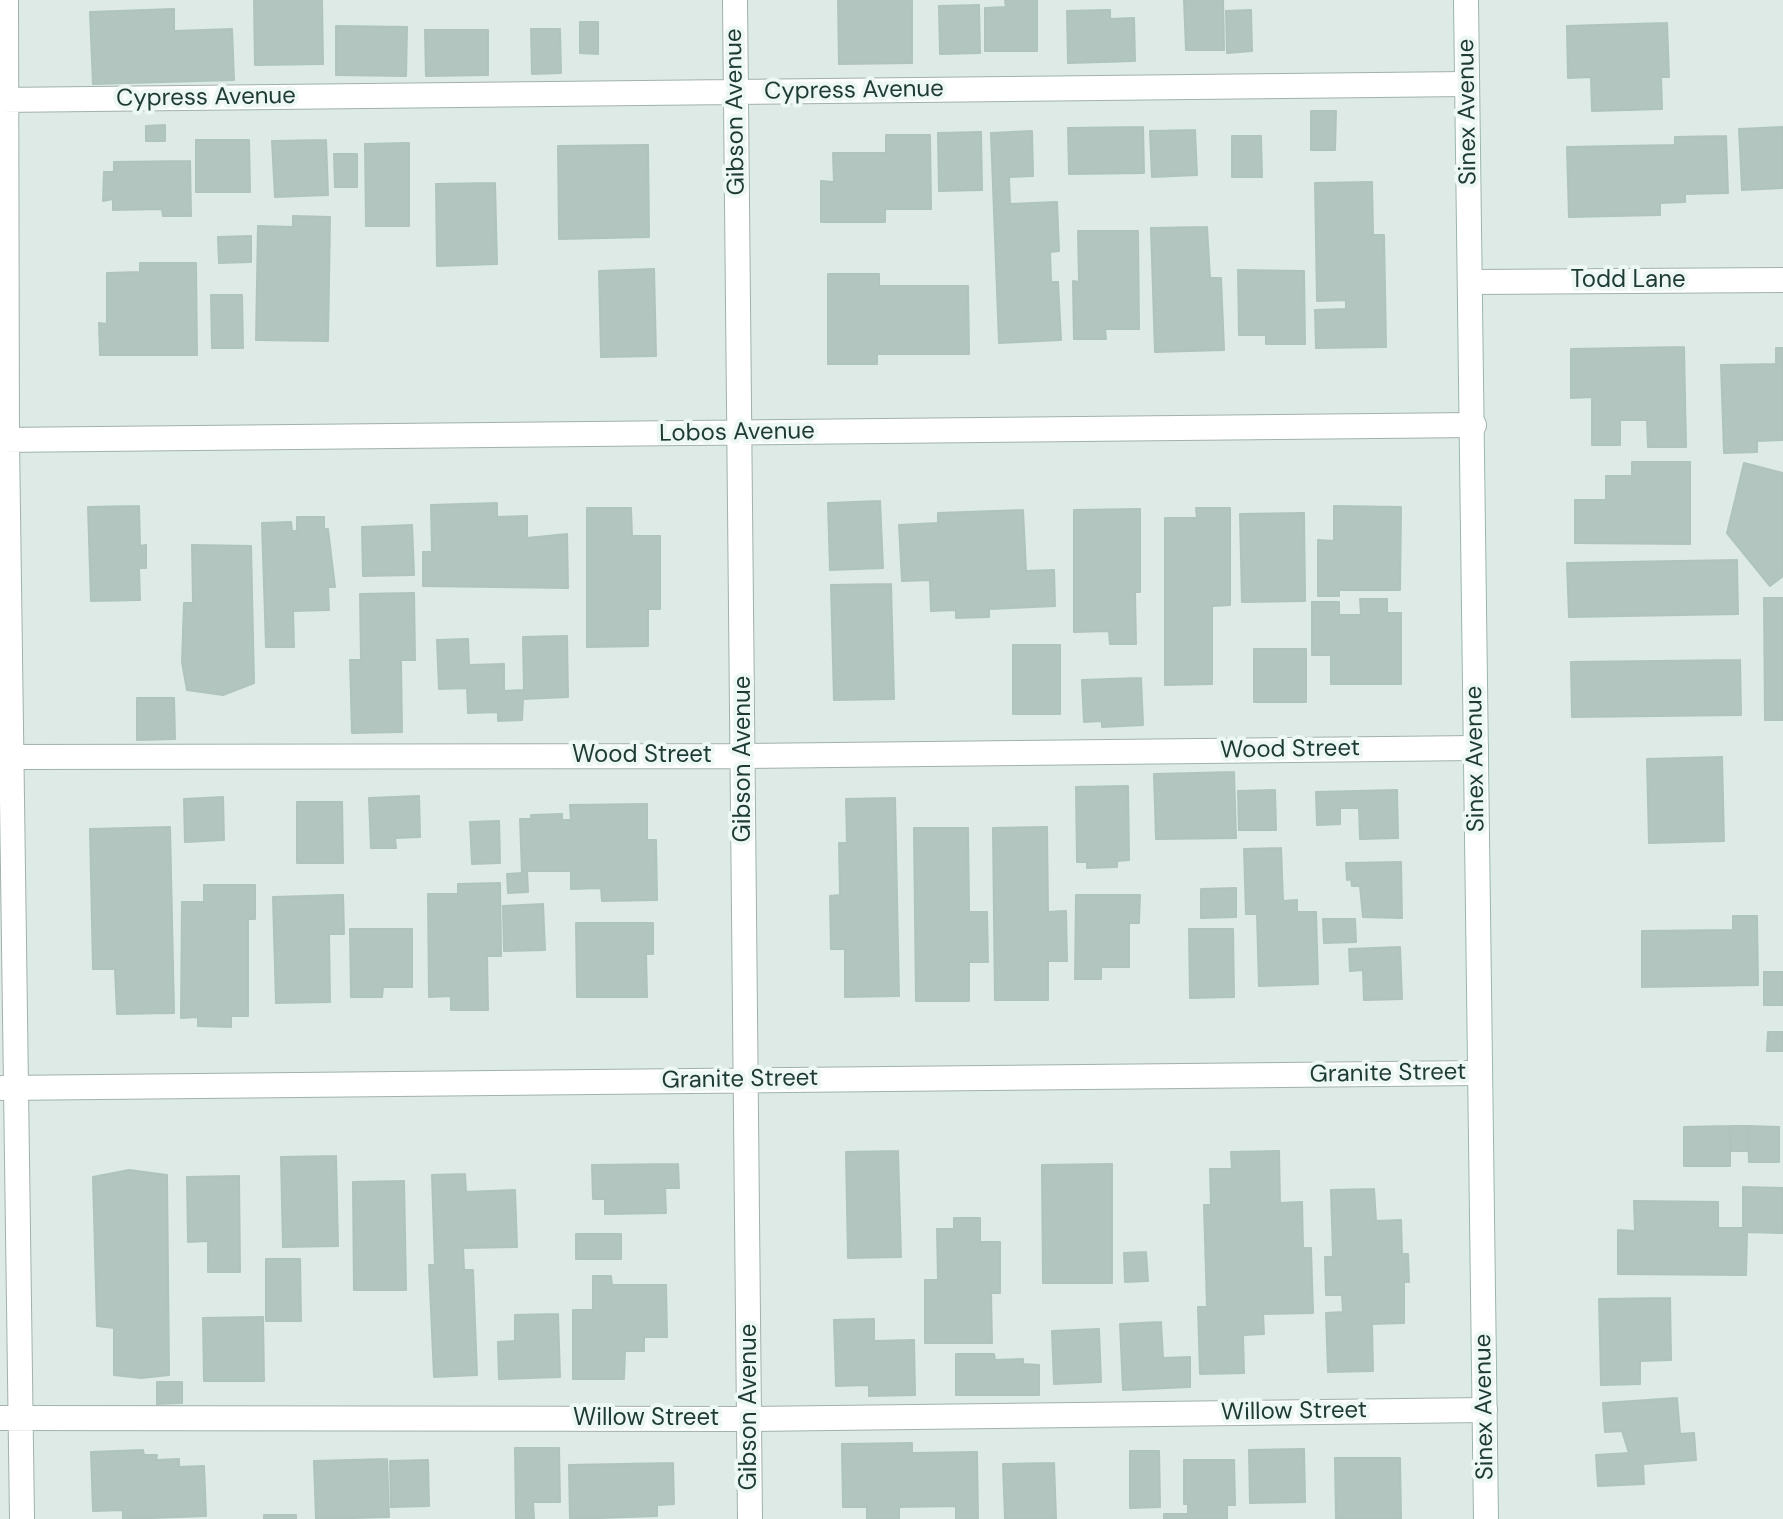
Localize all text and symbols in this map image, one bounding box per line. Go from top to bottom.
street label: Gibson Avenue [720,28,752,196]
street label: Sinex Avenue [1452,39,1484,185]
street label: Cypress Avenue [764,75,944,107]
street label: Cypress Avenue [116,82,296,114]
street label: Todd Lane [1570,267,1686,295]
street label: Lobos Avenue [659,417,815,449]
street label: Gibson Avenue [730,676,758,842]
street label: Sinex Avenue [1460,686,1492,832]
street label: Wood Street [1220,734,1360,766]
street label: Wood Street [572,742,712,770]
street label: Granite Street [1309,1058,1467,1090]
street label: Granite Street [661,1064,819,1096]
street label: Gibson Avenue [736,1324,764,1490]
street label: Sinex Avenue [1469,1334,1501,1480]
street label: Willow Street [1221,1396,1367,1428]
street label: Willow Street [573,1405,719,1433]

